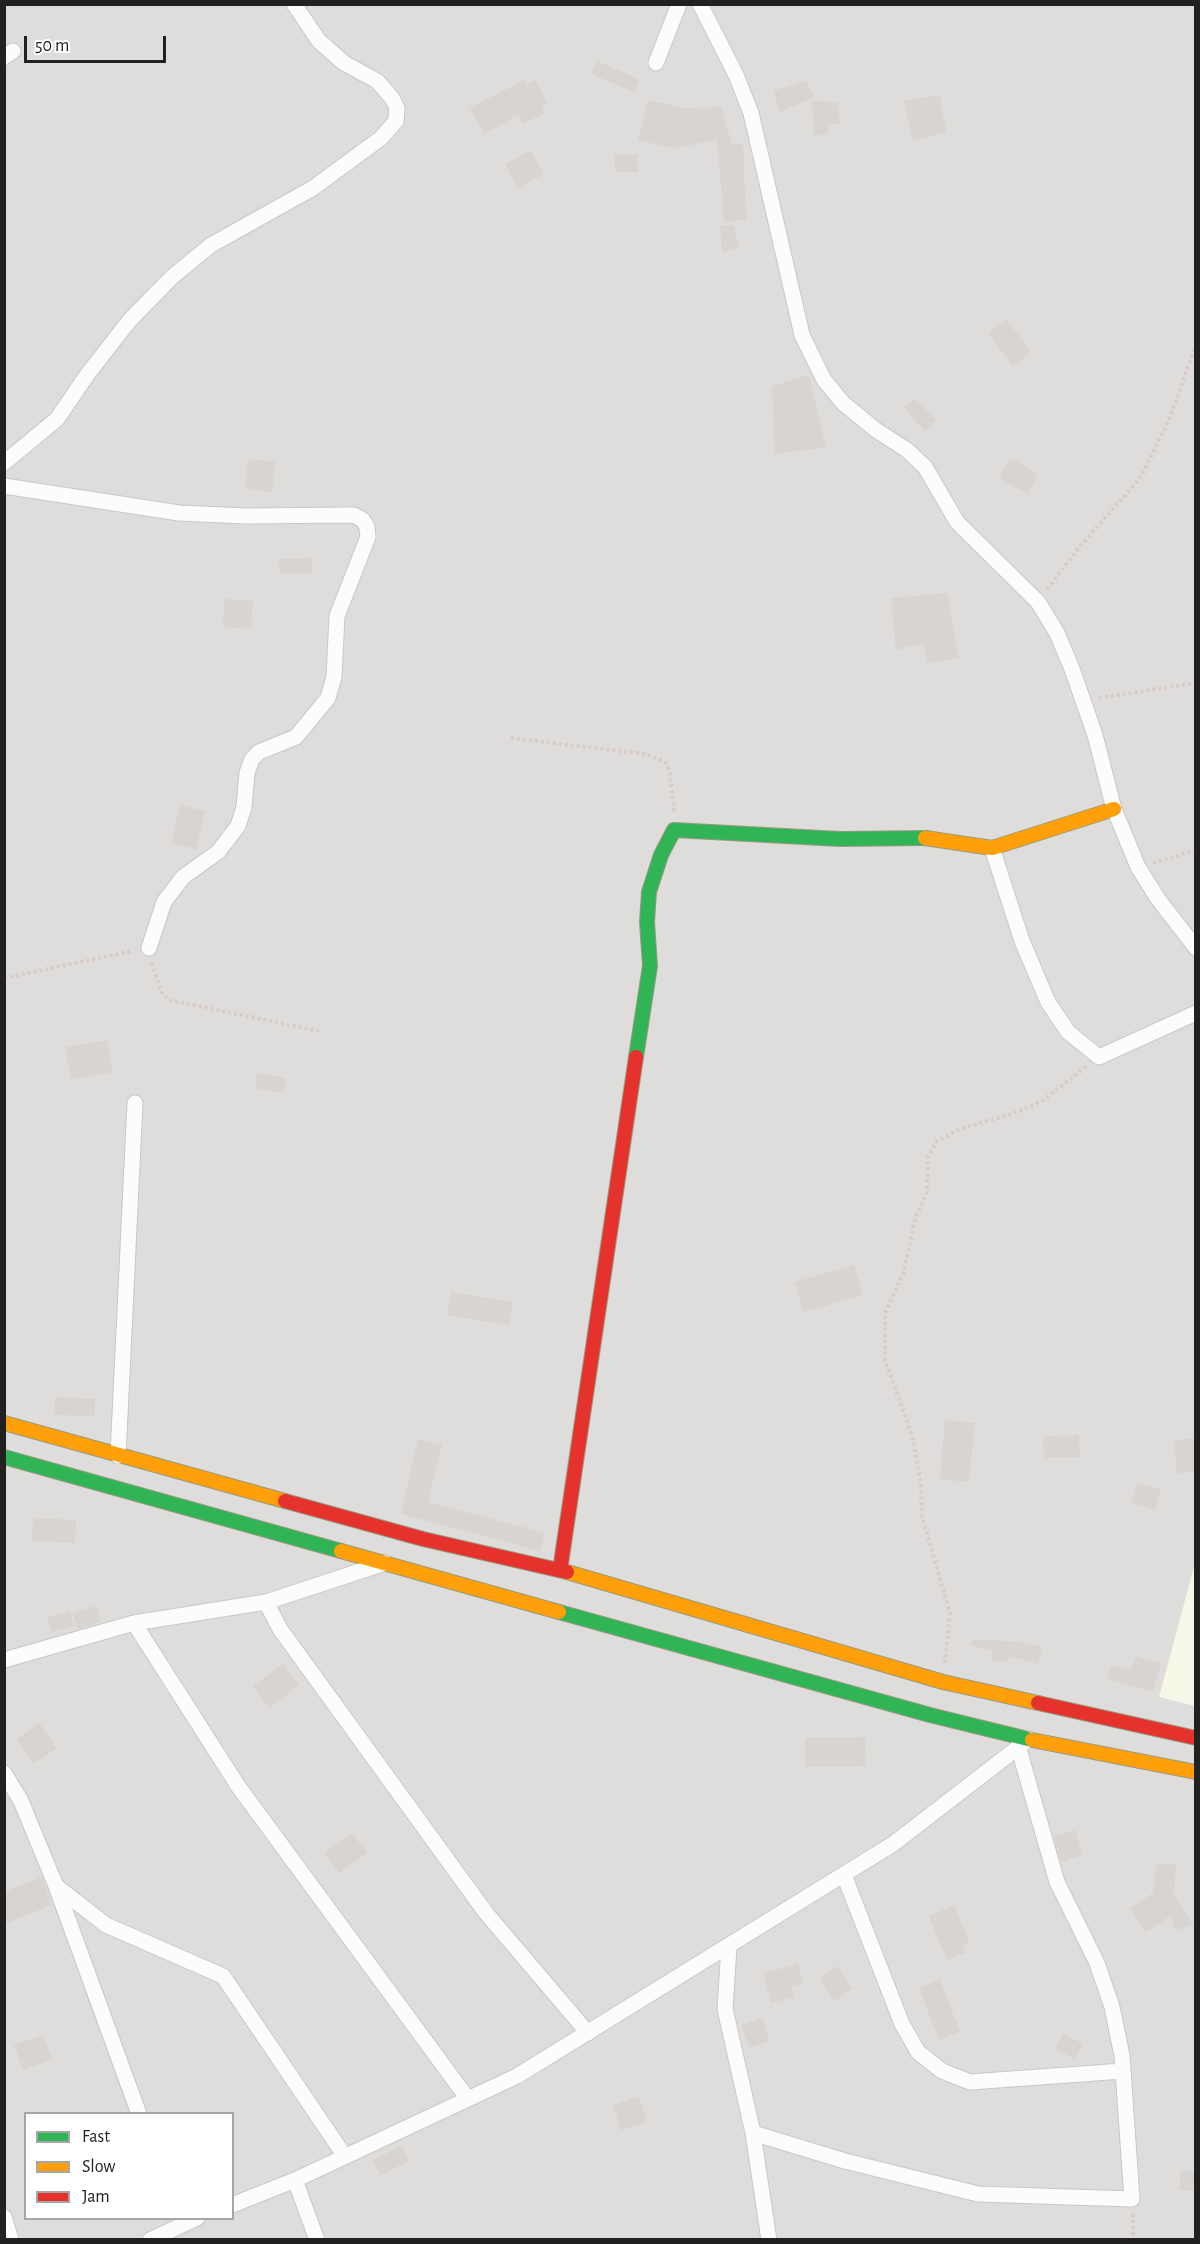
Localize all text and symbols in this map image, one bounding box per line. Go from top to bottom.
scale bar [27,24,170,62]
text: 50 m [35,37,69,55]
legend [24,2112,234,2220]
text: Fast [82,2128,110,2146]
text: Slow [82,2158,115,2176]
text: Jam [82,2188,110,2206]

